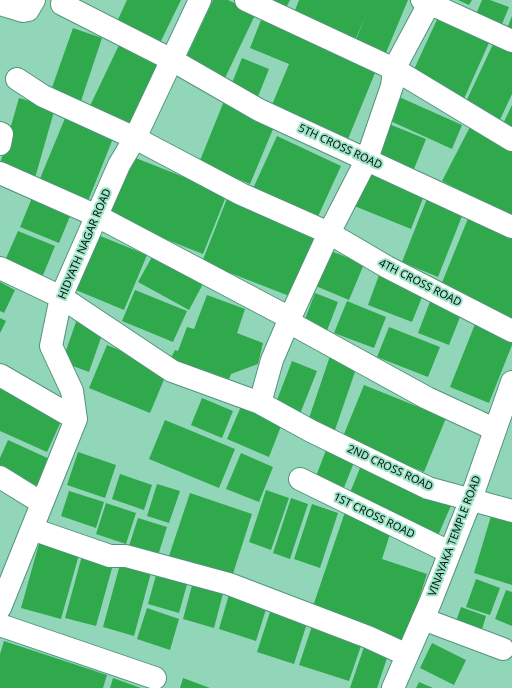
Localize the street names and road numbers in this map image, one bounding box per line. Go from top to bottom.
street label: 5TH CROSS ROAD [296,122,384,172]
street label: HIDYATH NAGAR ROAD [56,187,114,301]
street label: 4TH CROSS ROAD [376,256,464,310]
street label: 2ND CROSS ROAD [345,442,435,494]
street label: VINAYAKA TEMPLE ROAD [426,474,484,598]
street label: 1ST CROSS ROAD [331,491,417,541]

